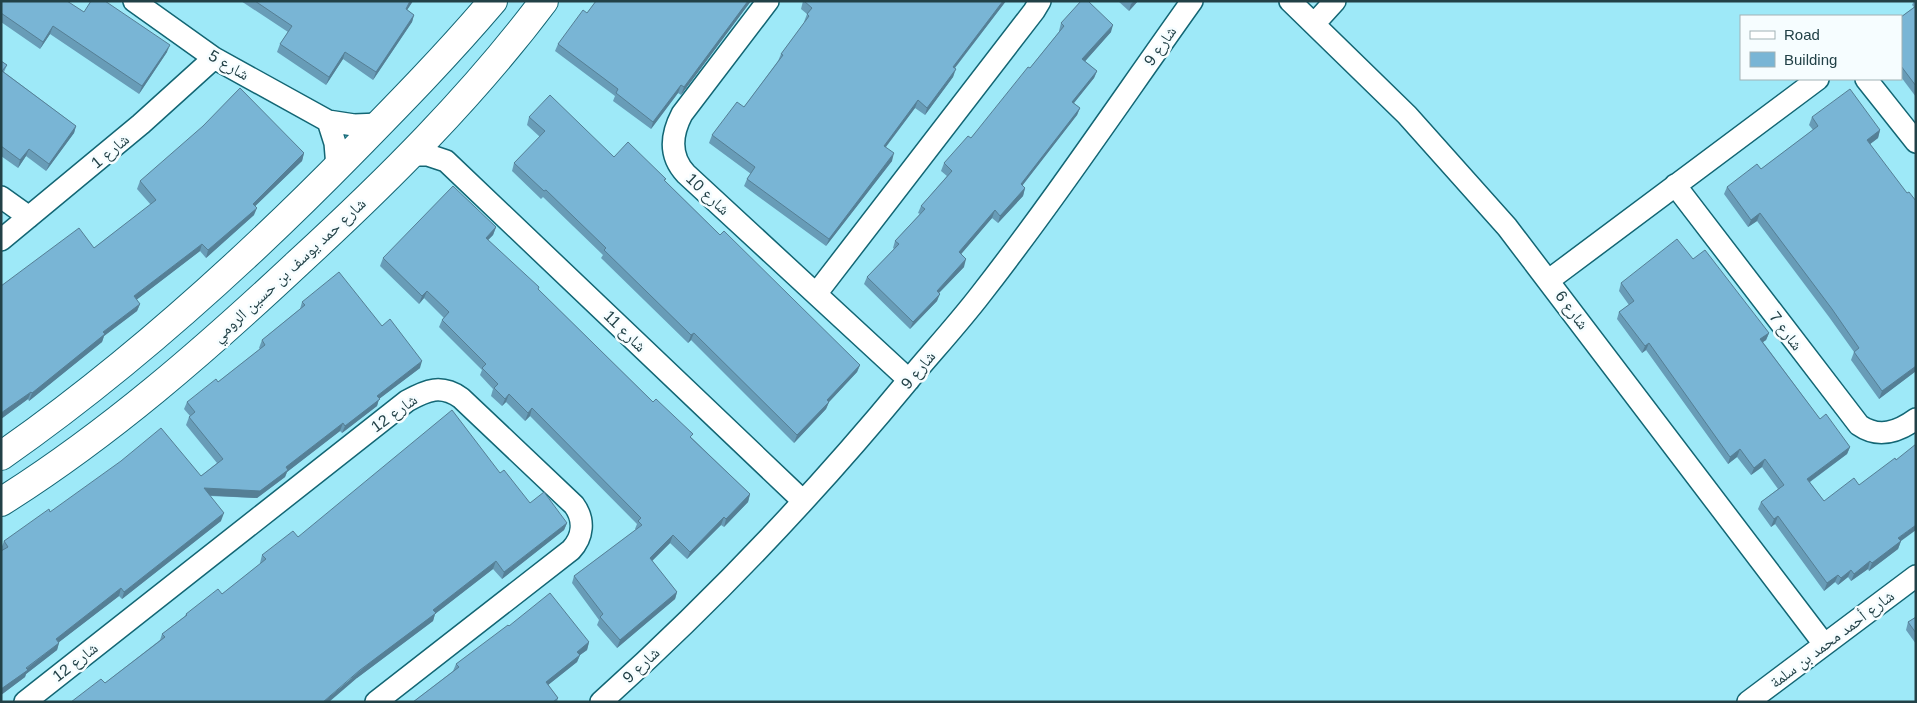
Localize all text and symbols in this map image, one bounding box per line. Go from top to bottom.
legend [1740,15,1902,80]
street label: شارع 9 [1140,23,1181,70]
text: Road [1784,26,1820,43]
street label: شارع 5 [205,47,252,85]
text: Building [1784,51,1837,68]
street label: شارع 1 [88,130,134,173]
street label: شارع 10 [682,170,733,220]
street label: شارع حمد يوسف بن حسين الرومي [209,195,372,348]
street label: شارع 6 [1550,287,1592,334]
street label: شارع 11 [599,307,649,356]
street label: شارع 7 [1764,308,1806,355]
street label: شارع 9 [897,348,940,394]
street label: شارع 12 [368,391,421,437]
street label: شارع أحمد محمد بن سلمة [1766,586,1898,693]
street label: شارع 12 [49,639,102,686]
street label: شارع 9 [619,644,664,688]

